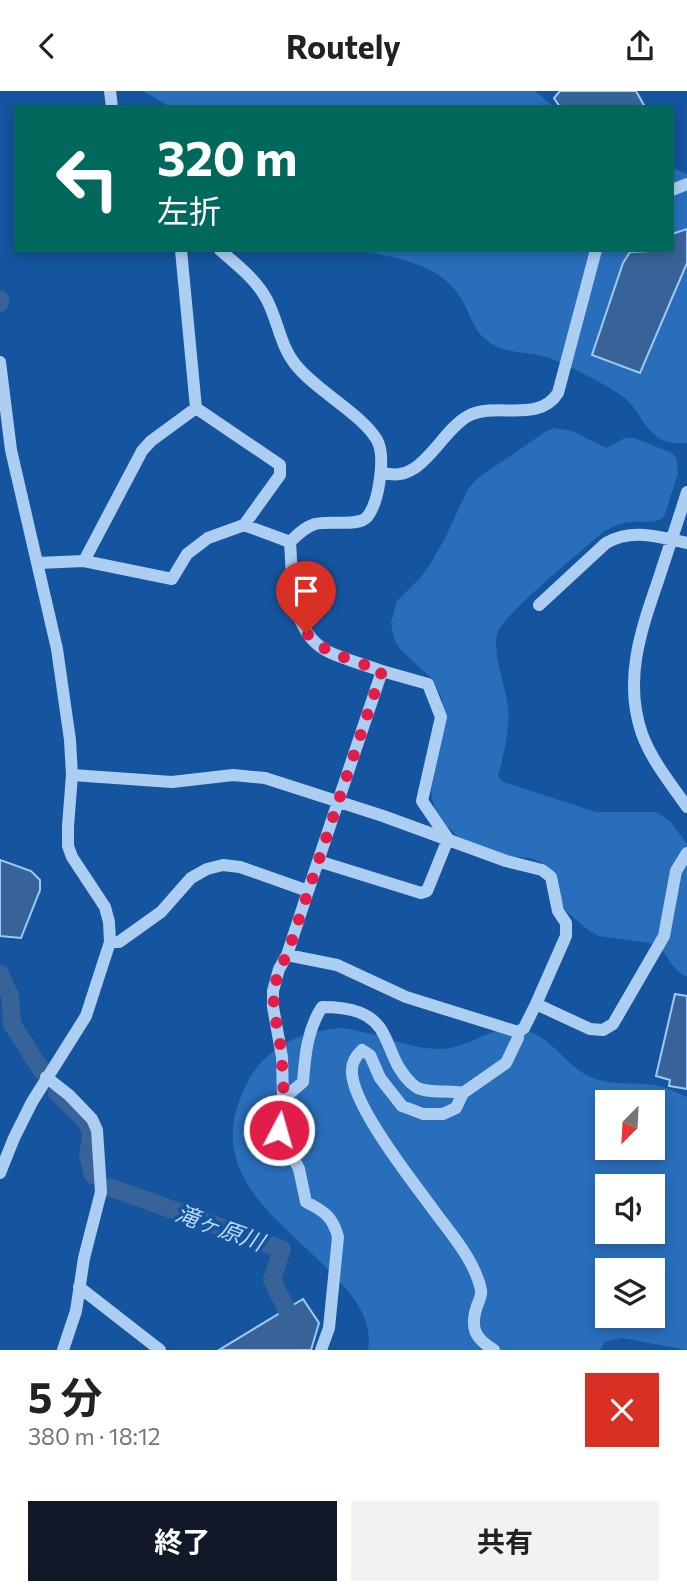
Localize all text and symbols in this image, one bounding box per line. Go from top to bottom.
text: Routely [286,26,401,66]
icon: back [28,27,66,65]
icon: share [621,27,659,65]
text: 320 m [157,126,298,186]
icon: left [42,133,133,224]
text: 左折 [157,190,221,230]
pin [276,561,336,633]
icon: arrive [287,572,325,610]
north arrow [595,1090,665,1160]
map controls [595,1090,665,1328]
position arrow [242,1093,316,1167]
button: sound [595,1174,665,1244]
water label: 滝ヶ原川 [172,1198,271,1257]
button: layers [595,1258,665,1328]
text: 5 分 [28,1370,103,1422]
button: close [585,1373,659,1447]
text: 380 m · 18:12 [28,1422,161,1450]
button: 終了 [28,1501,337,1581]
button: 共有 [351,1501,659,1581]

